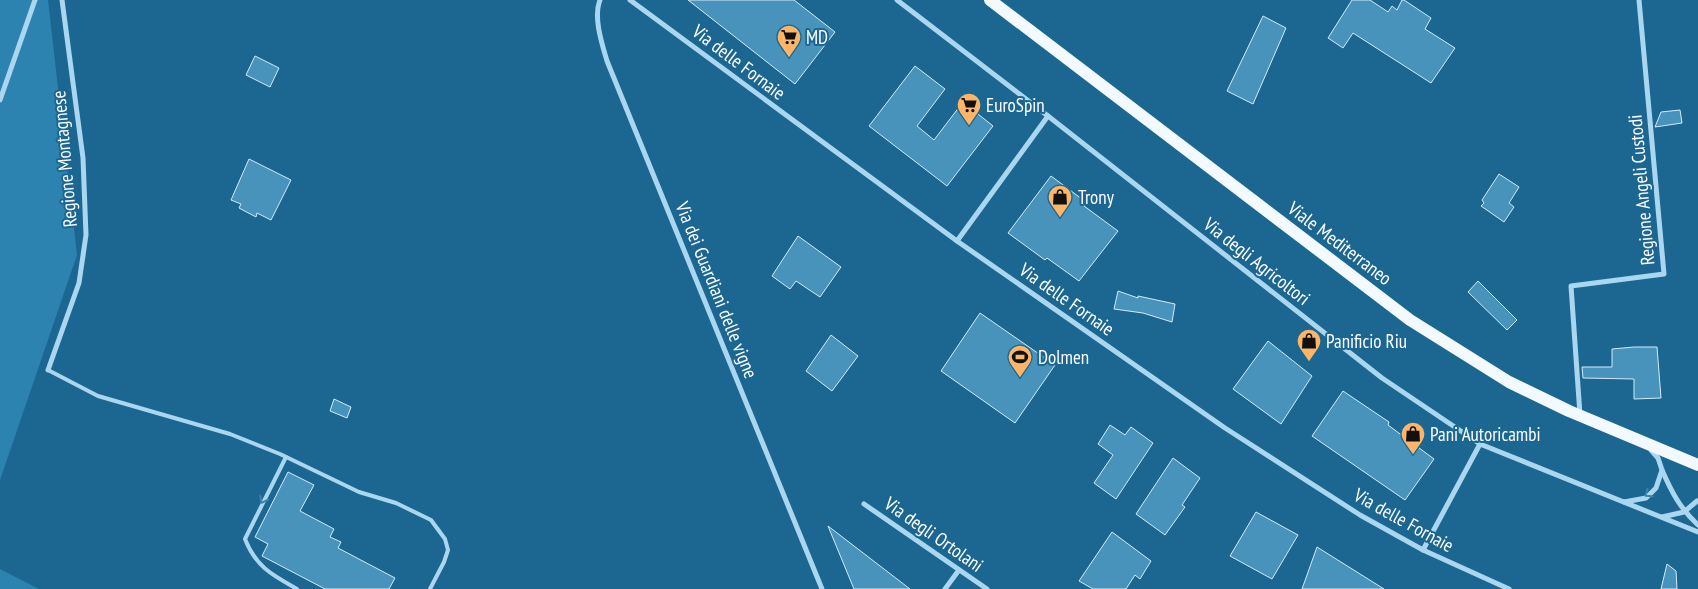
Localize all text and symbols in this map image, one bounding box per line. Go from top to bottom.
street label: Via delle Fornaie [687,19,790,105]
supermarket icon: MD [776,24,802,58]
place label: MD [806,25,828,49]
street label: Regione Montagnese [46,90,82,228]
supermarket icon: EuroSpin [956,92,982,126]
place label: EuroSpin [986,93,1045,117]
street label: Regione Angeli Custodi [1622,114,1660,266]
shop icon: Trony [1047,184,1073,218]
place label: Trony [1078,185,1115,209]
street label: Viale Mediterraneo [1282,195,1397,290]
street label: Via dei Guardiani delle vigne [670,197,763,382]
street label: Via degli Agricoltori [1198,211,1315,310]
street label: Via delle Fornaie [1014,257,1119,341]
shop icon: Panificio Riu [1296,328,1322,362]
place label: Panificio Riu [1326,329,1407,353]
sports icon: Dolmen [1007,344,1033,378]
place label: Dolmen [1038,345,1089,369]
shop icon: Pani Autoricambi [1400,421,1426,455]
place label: Pani Autoricambi [1430,422,1541,446]
street label: Via delle Fornaie [1349,482,1458,557]
one-way arrow [1644,488,1654,497]
street label: Via degli Ortolani [879,491,988,577]
one-way arrow [259,495,269,504]

